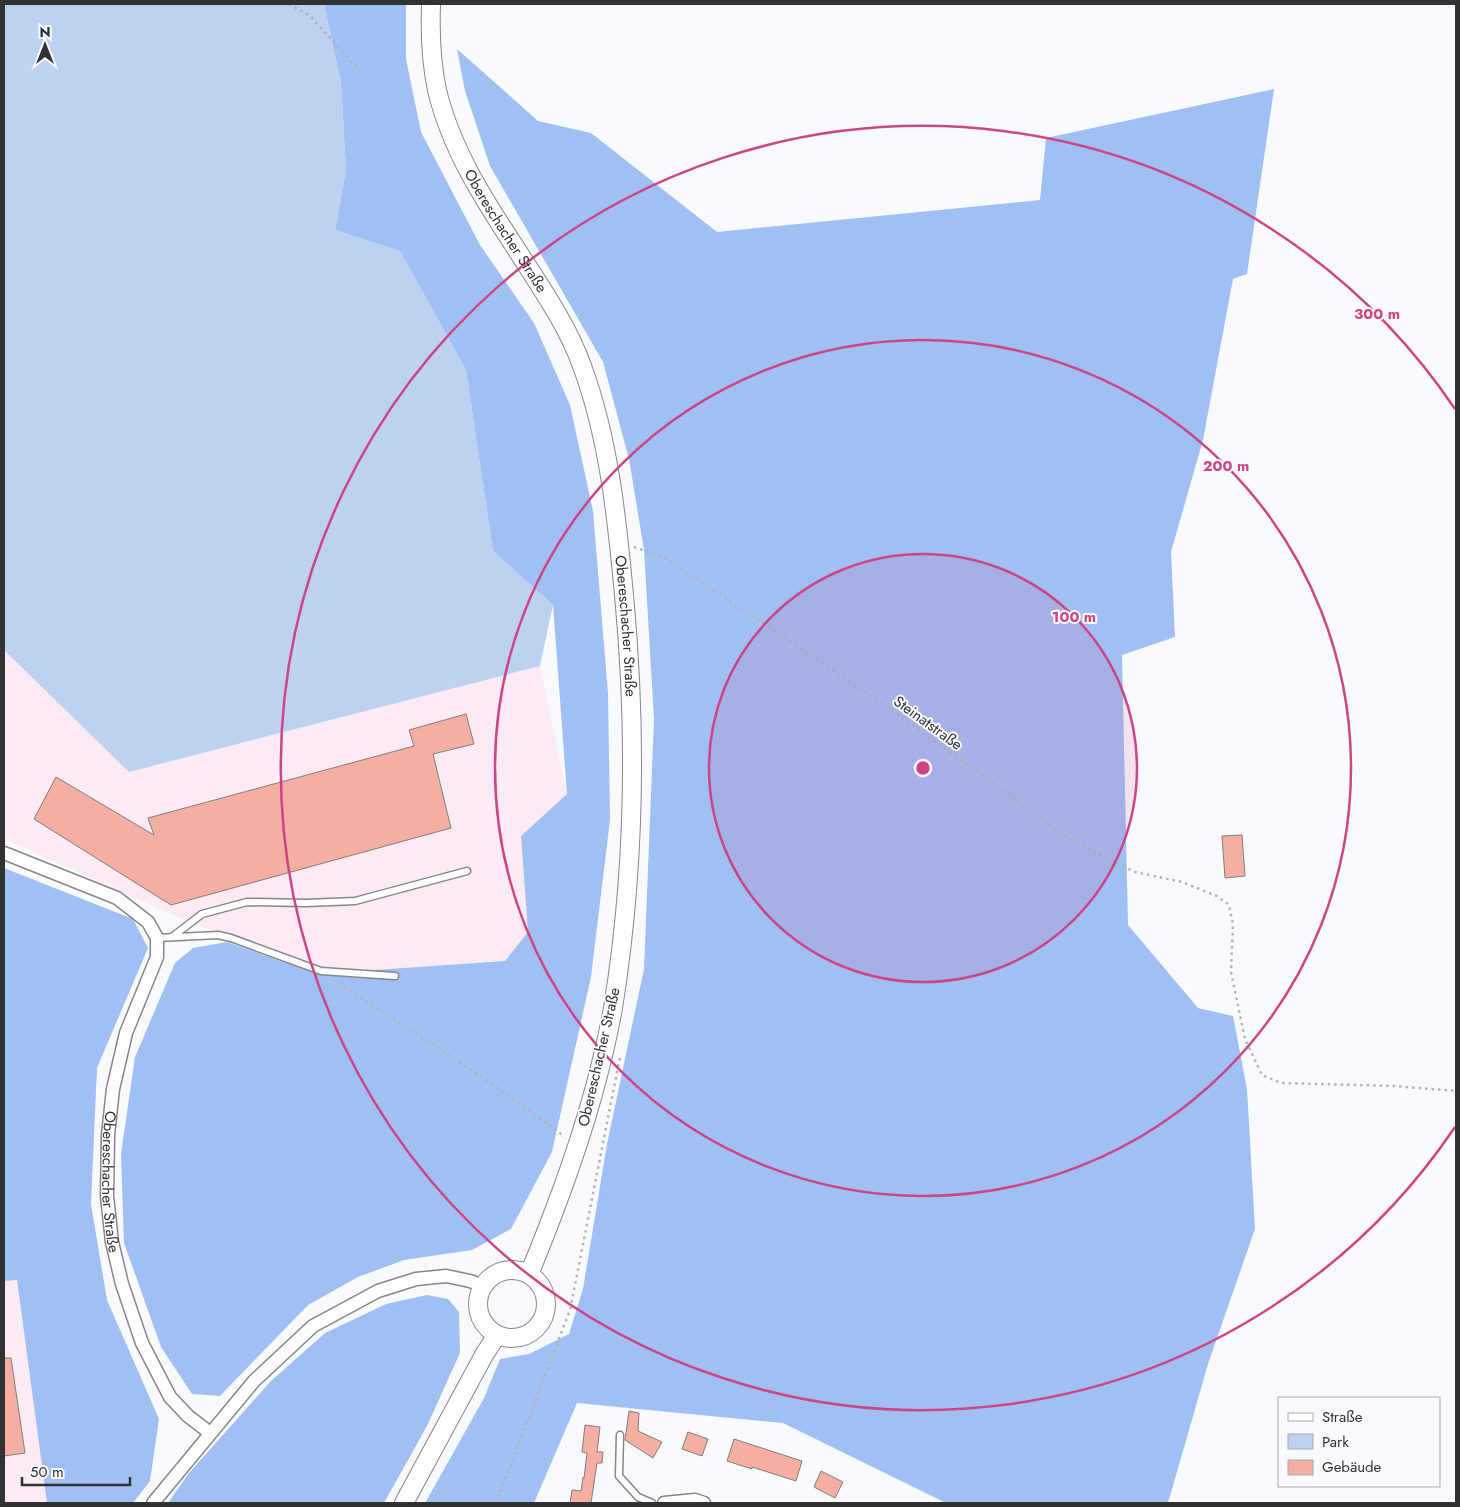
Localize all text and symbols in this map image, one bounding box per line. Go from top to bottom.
north arrow [20,20,70,70]
text: N [39,22,51,42]
street label: Obereschacher Straße [459,165,553,297]
text: 300 m [1354,303,1400,325]
text: 200 m [1203,455,1249,477]
street label: Obereschacher Straße [609,554,642,697]
text: 100 m [1052,606,1096,628]
street label: Steinatstraße [889,690,967,756]
centre of rings [914,759,932,777]
street label: Obereschacher Straße [572,985,626,1129]
street label: Obereschacher Straße [96,1110,125,1255]
legend [1278,1397,1440,1487]
text: Straße [1322,1406,1363,1428]
text: Park [1322,1431,1349,1453]
scale bar [22,1454,130,1486]
text: Gebäude [1322,1456,1382,1478]
text: 50 m [30,1461,64,1483]

